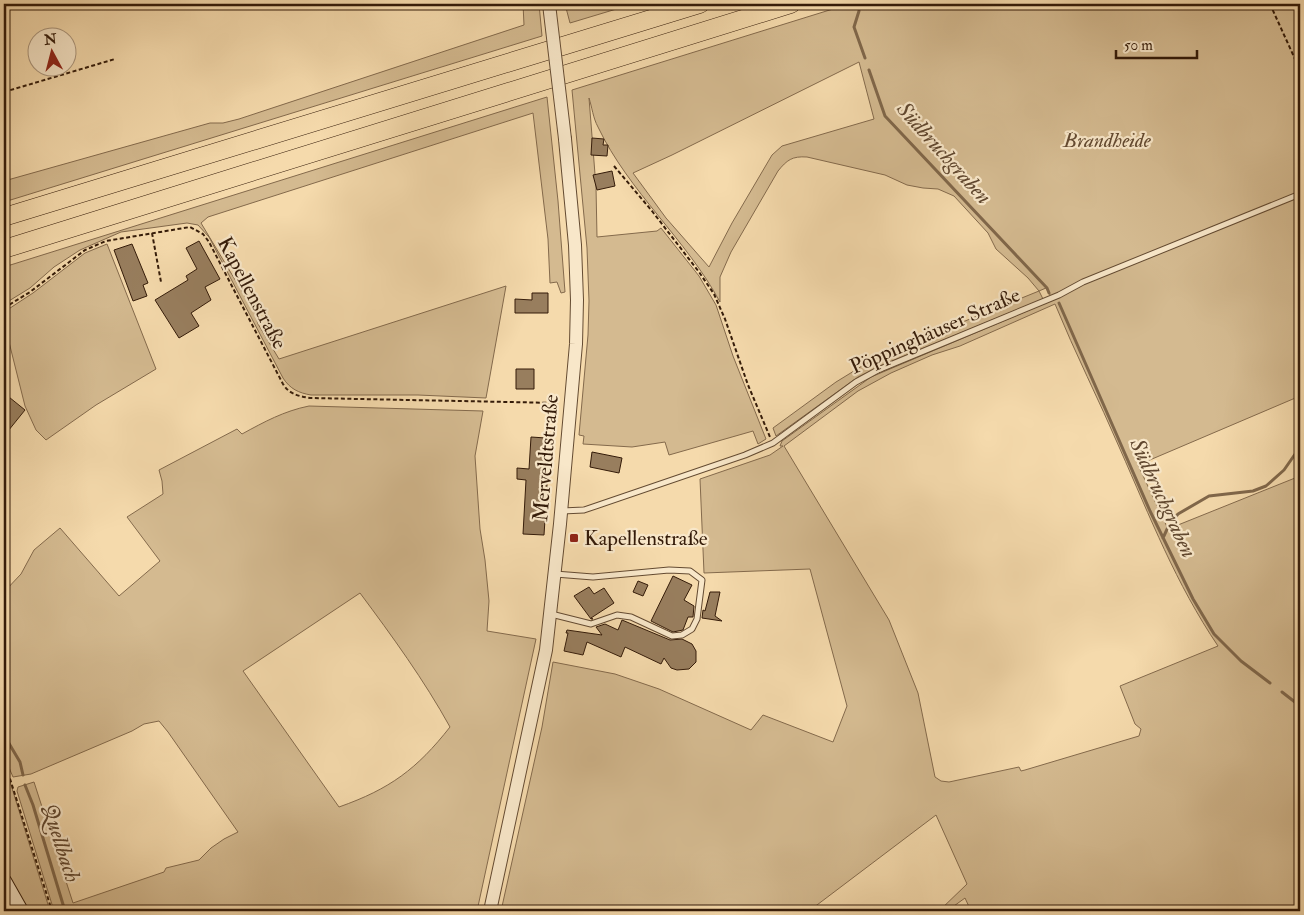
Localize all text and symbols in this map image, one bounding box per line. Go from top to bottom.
north arrow [28,28,78,78]
scale bar [1116,28,1198,60]
text: N [42,30,58,49]
text: 50 m [1124,36,1153,55]
water label: Südbruchgraben [890,95,997,210]
park label: Brandheide [1062,127,1152,154]
street label: Kapellenstraße [211,232,293,354]
street label: Pöppinghäuser Straße [846,281,1024,381]
street label: Merveldtstraße [527,393,565,523]
water label: Südbruchgraben [1123,433,1203,562]
place label: Kapellenstraße [584,525,708,552]
marker: Kapellenstraße [568,532,580,544]
water label: Quellbach [35,800,87,886]

